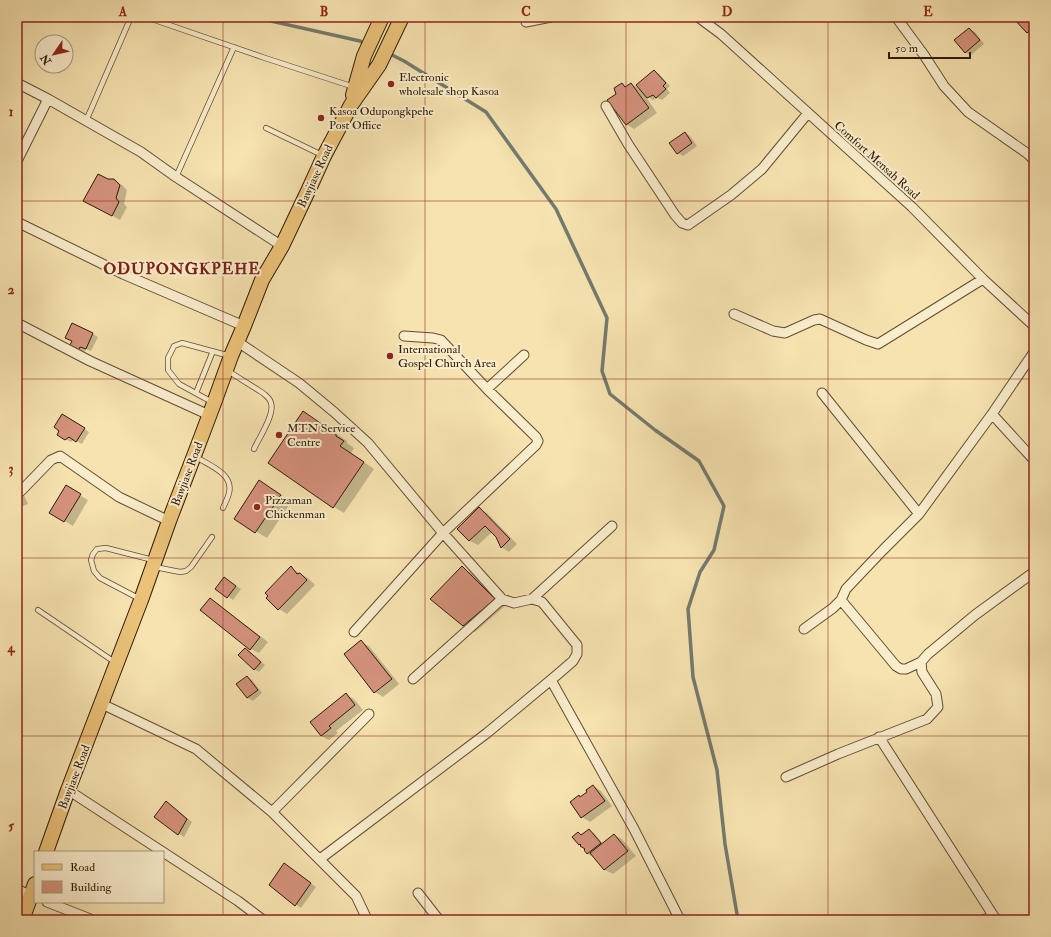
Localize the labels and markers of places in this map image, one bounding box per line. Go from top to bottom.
place label: Electronic wholesale shop Kasoa [399,70,500,99]
marker: Electronic wholesale shop Kasoa [386,79,396,89]
place label: Kasoa Odupongkpehe Post Office [329,104,434,133]
marker: Kasoa Odupongkpehe Post Office [316,113,326,123]
place label: International Gospel Church Area [398,342,497,371]
marker: International Gospel Church Area [385,351,395,361]
place label: MTN Service Centre [287,421,355,450]
marker: MTN Service Centre [274,430,284,440]
place label: Pizzaman Chickenman [265,493,325,522]
marker: Pizzaman Chickenman [252,502,262,512]

